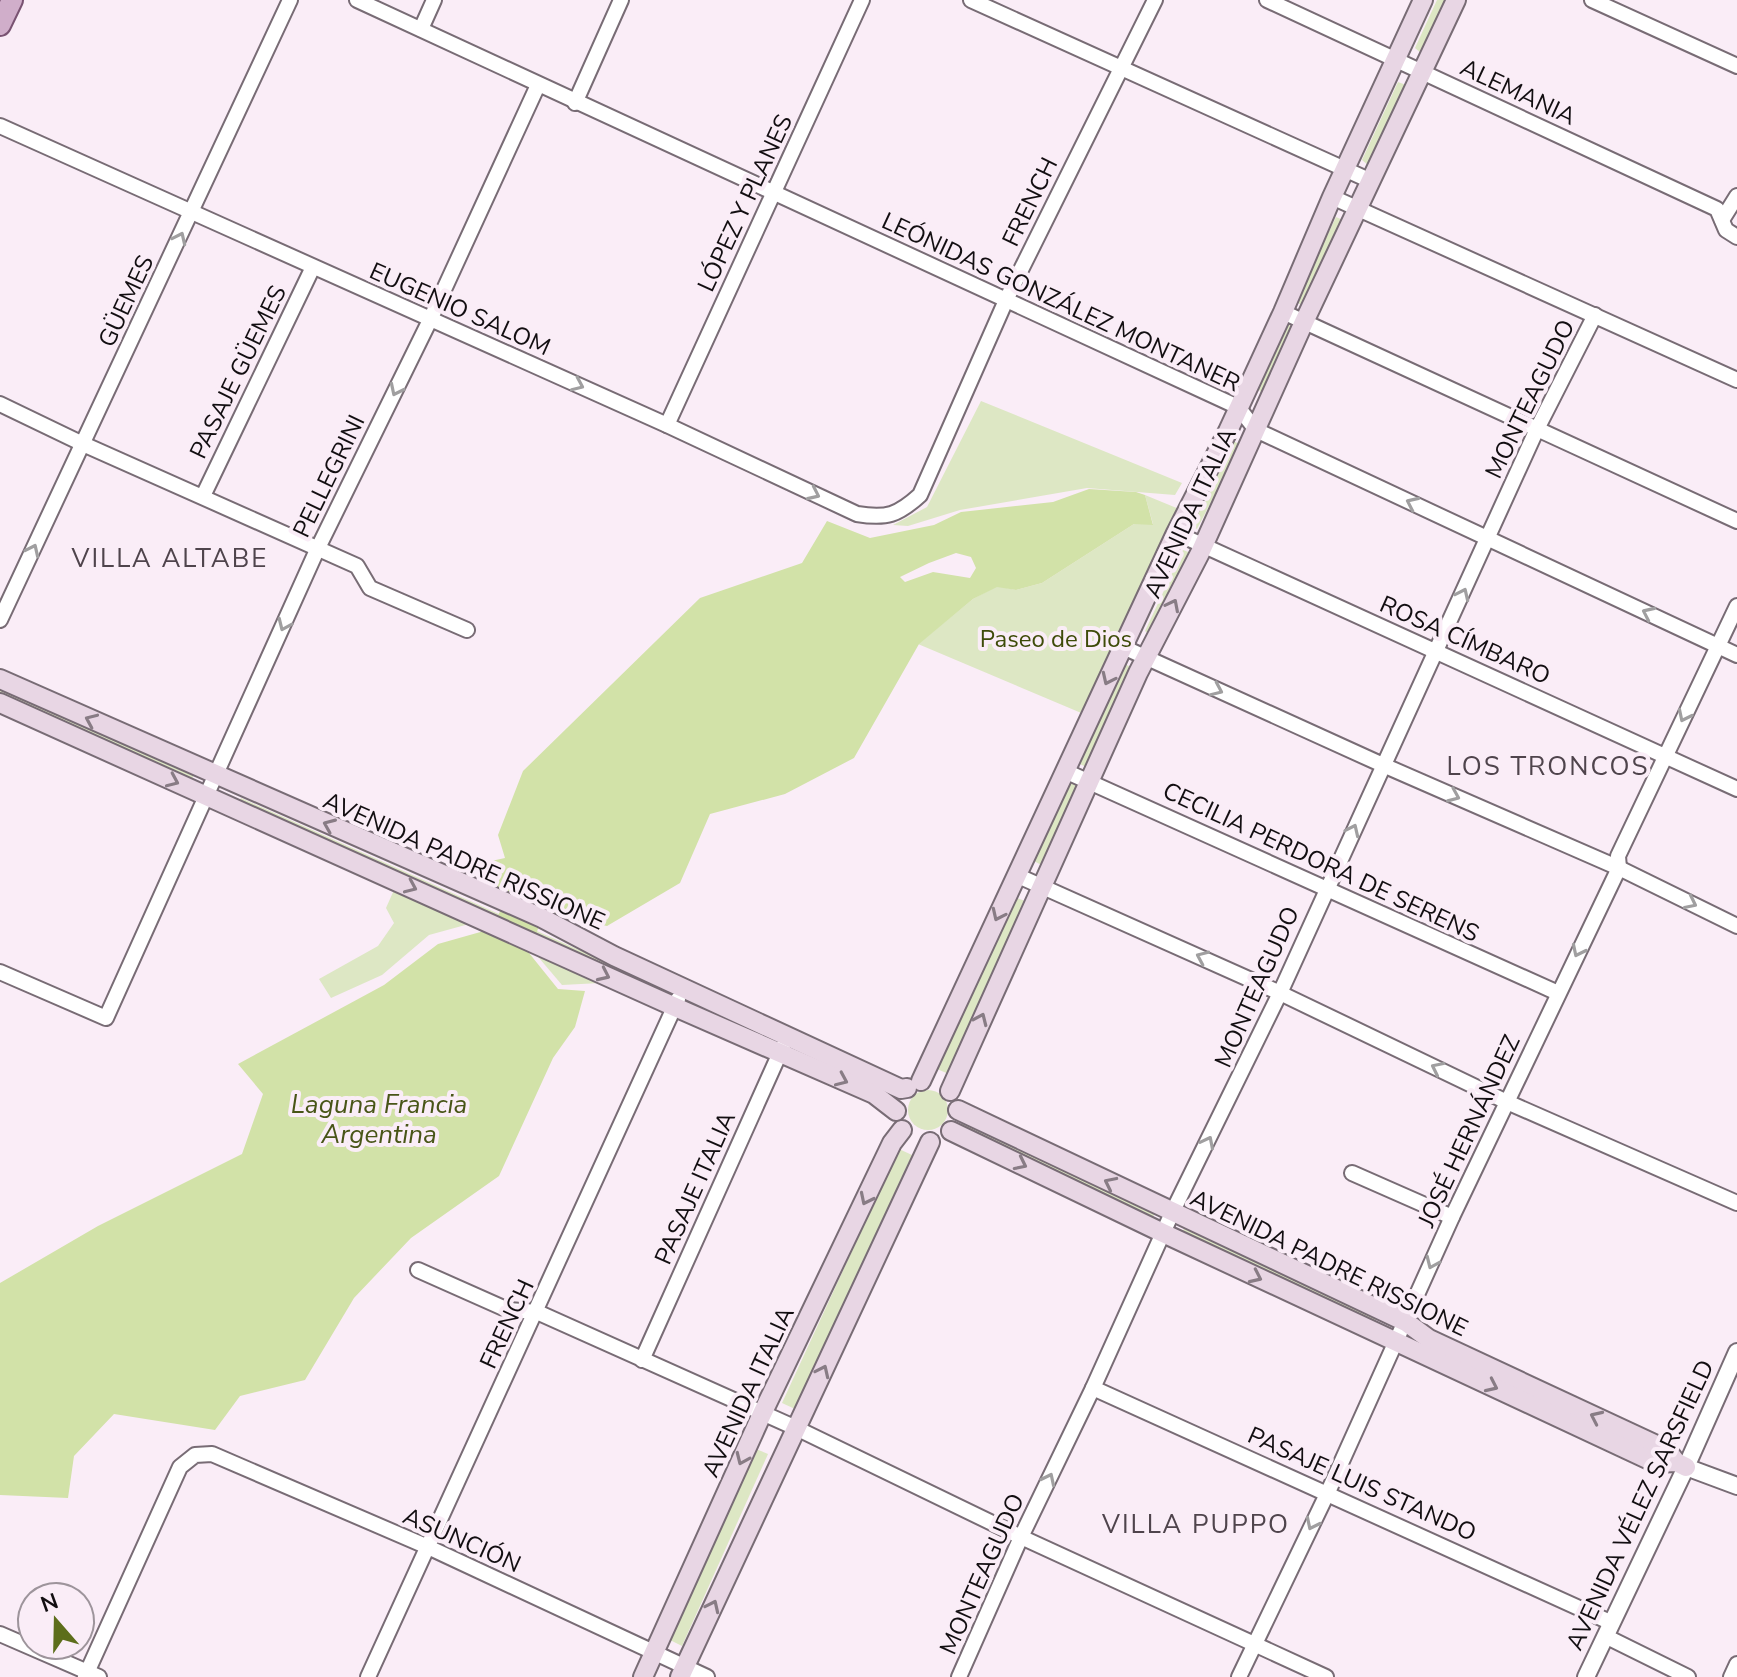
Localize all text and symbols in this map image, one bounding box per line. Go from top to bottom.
street label: ALEMANIA [1455,51,1581,133]
street label: LÓPEZ Y PLANES [690,109,800,297]
street label: FRENCH [995,152,1065,252]
street label: LEÓNIDAS GONZÁLEZ MONTANER [877,205,1245,399]
one-way arrow [170,232,186,247]
street label: GÜEMES [91,250,161,352]
street label: EUGENIO SALOM [365,255,555,363]
street label: PASAJE GÜEMES [182,280,294,464]
street label: MONTEAGUDO [1478,314,1582,484]
one-way arrow [570,376,584,392]
one-way arrow [390,382,406,396]
street label: PELLEGRINI [286,409,372,543]
street label: AVENIDA ITALIA [1136,422,1244,603]
one-way arrow [806,484,821,500]
one-way arrow [1406,497,1420,513]
district label: VILLA ALTABE [70,541,269,576]
one-way arrow [23,543,39,558]
street label: ROSA CÍMBARO [1375,588,1555,692]
one-way arrow [1453,588,1469,603]
one-way arrow [1163,599,1178,614]
one-way arrow [1641,607,1656,623]
one-way arrow [278,617,294,631]
park label: Paseo de Dios [980,623,1132,655]
one-way arrow [1101,671,1117,686]
one-way arrow [1208,681,1223,697]
one-way arrow [1678,707,1694,722]
one-way arrow [85,714,99,730]
district label: LOS TRONCOS [1447,749,1649,784]
one-way arrow [165,772,180,788]
street label: CECILIA PERDORA DE SERENS [1158,775,1484,949]
street label: AVENIDA PADRE RISSIONE [318,784,610,938]
one-way arrow [1446,786,1460,802]
one-way arrow [323,819,337,835]
one-way arrow [1343,824,1359,839]
one-way arrow [403,877,417,893]
one-way arrow [1683,893,1697,909]
street label: MONTEAGUDO [1207,901,1307,1073]
one-way arrow [992,907,1008,921]
one-way arrow [1573,943,1588,958]
one-way arrow [1195,951,1210,967]
one-way arrow [596,965,610,981]
one-way arrow [972,1013,988,1027]
street label: JOSÉ HERNÁNDEZ [1410,1030,1528,1233]
one-way arrow [1430,1062,1445,1078]
one-way arrow [834,1070,848,1086]
water label: Laguna Francia Argentina [291,1087,467,1152]
street label: PASAJE ITALIA [647,1106,743,1270]
one-way arrow [1198,1136,1214,1151]
one-way arrow [1013,1155,1028,1170]
one-way arrow [1104,1177,1119,1193]
street label: AVENIDA PADRE RISSIONE [1185,1182,1473,1344]
one-way arrow [860,1190,875,1205]
one-way arrow [1425,1254,1441,1269]
one-way arrow [1248,1267,1262,1283]
street label: FRENCH [472,1274,542,1374]
street label: AVENIDA ITALIA [694,1301,802,1482]
street label: AVENIDA VÉLEZ SARSFIELD [1559,1355,1721,1655]
one-way arrow [813,1365,829,1379]
one-way arrow [1483,1376,1498,1392]
one-way arrow [1590,1411,1604,1427]
street label: PASAJE LUIS STANDO [1243,1419,1481,1549]
one-way arrow [736,1451,752,1465]
one-way arrow [1039,1472,1055,1487]
street label: MONTEAGUDO [932,1488,1032,1660]
street label: ASUNCIÓN [398,1500,526,1580]
district label: VILLA PUPPO [1101,1507,1290,1542]
one-way arrow [1306,1516,1322,1531]
north arrow [16,1581,96,1661]
text: N [37,1586,62,1620]
one-way arrow [703,1600,719,1615]

